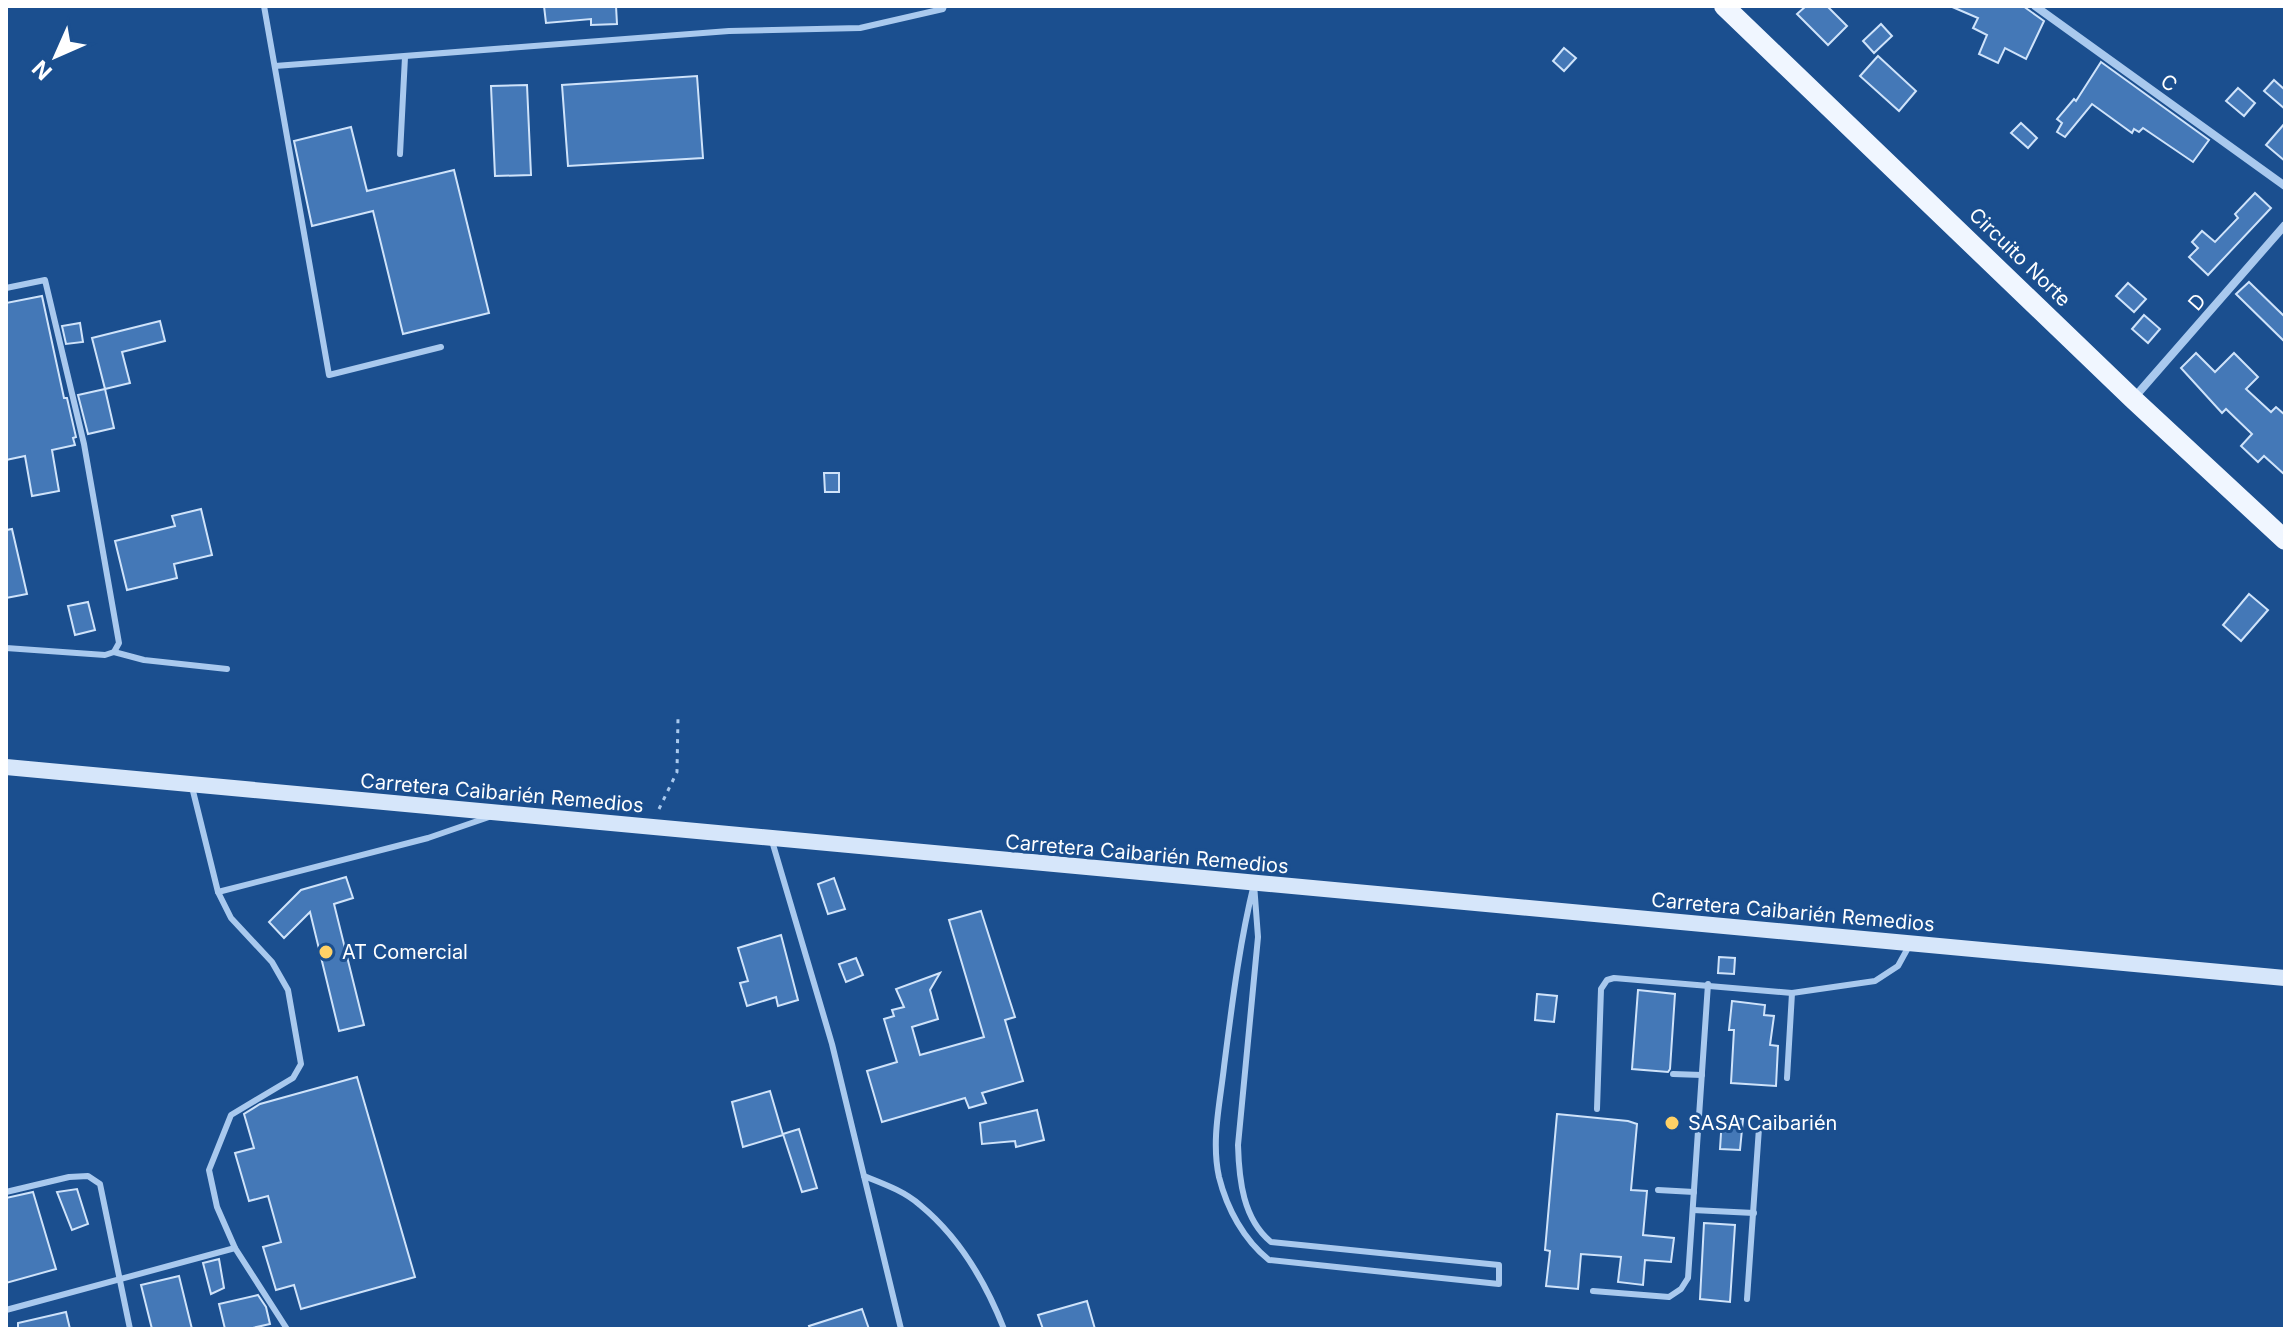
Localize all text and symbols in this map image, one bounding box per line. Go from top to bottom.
north arrow [16,16,96,96]
text: N [27,55,57,85]
street label: C [2156,69,2182,97]
street label: Circuito Norte [1964,203,2076,311]
street label: D [2183,289,2211,315]
street label: Carretera Caibarién Remedios [359,769,645,817]
street label: Carretera Caibarién Remedios [1004,830,1290,878]
street label: Carretera Caibarién Remedios [1650,888,1936,936]
place label: AT Comercial [342,940,468,964]
marker: AT Comercial [317,943,335,961]
place label: SASA Caibarién [1688,1111,1837,1135]
marker: SASA Caibarién [1663,1114,1681,1132]

